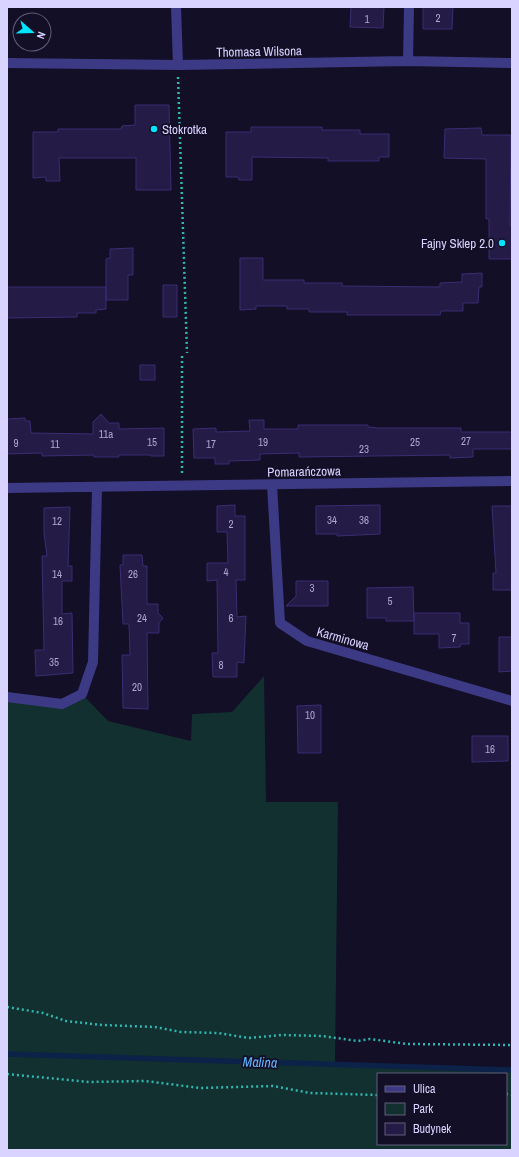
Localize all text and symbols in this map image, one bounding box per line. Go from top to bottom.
house number: 2 [435,11,441,25]
north arrow [12,12,52,52]
house number: 1 [364,12,370,26]
text: N [34,30,49,41]
street label: Thomasa Wilsona [216,42,302,61]
place label: Stokrotka [162,121,207,138]
marker: Stokrotka [149,124,159,134]
place label: Fajny Sklep 2.0 [421,235,494,252]
marker: Fajny Sklep 2.0 [497,238,507,248]
house number: 11a [99,427,113,441]
house number: 27 [461,434,471,448]
house number: 15 [147,435,157,449]
house number: 19 [258,435,268,449]
house number: 25 [410,435,420,449]
house number: 9 [13,436,19,450]
house number: 11 [50,437,60,451]
house number: 17 [206,437,216,451]
house number: 23 [359,442,369,456]
street label: Pomarańczowa [267,462,341,481]
house number: 34 [327,513,337,527]
house number: 36 [359,513,369,527]
house number: 12 [52,514,62,528]
house number: 2 [228,517,234,531]
house number: 4 [223,565,229,579]
house number: 14 [52,567,62,581]
house number: 26 [128,567,138,581]
house number: 3 [309,581,315,595]
house number: 5 [387,594,393,608]
house number: 24 [137,611,147,625]
house number: 6 [228,611,234,625]
house number: 16 [53,614,63,628]
street label: Karminowa [315,623,371,654]
house number: 7 [451,631,457,645]
house number: 35 [49,655,59,669]
house number: 8 [218,658,224,672]
house number: 20 [132,680,142,694]
house number: 10 [305,708,315,722]
house number: 16 [485,742,495,756]
water label: Malina [242,1052,278,1072]
legend [377,1073,507,1145]
text: Ulica [413,1081,436,1097]
text: Park [413,1101,433,1117]
text: Budynek [413,1121,451,1137]

